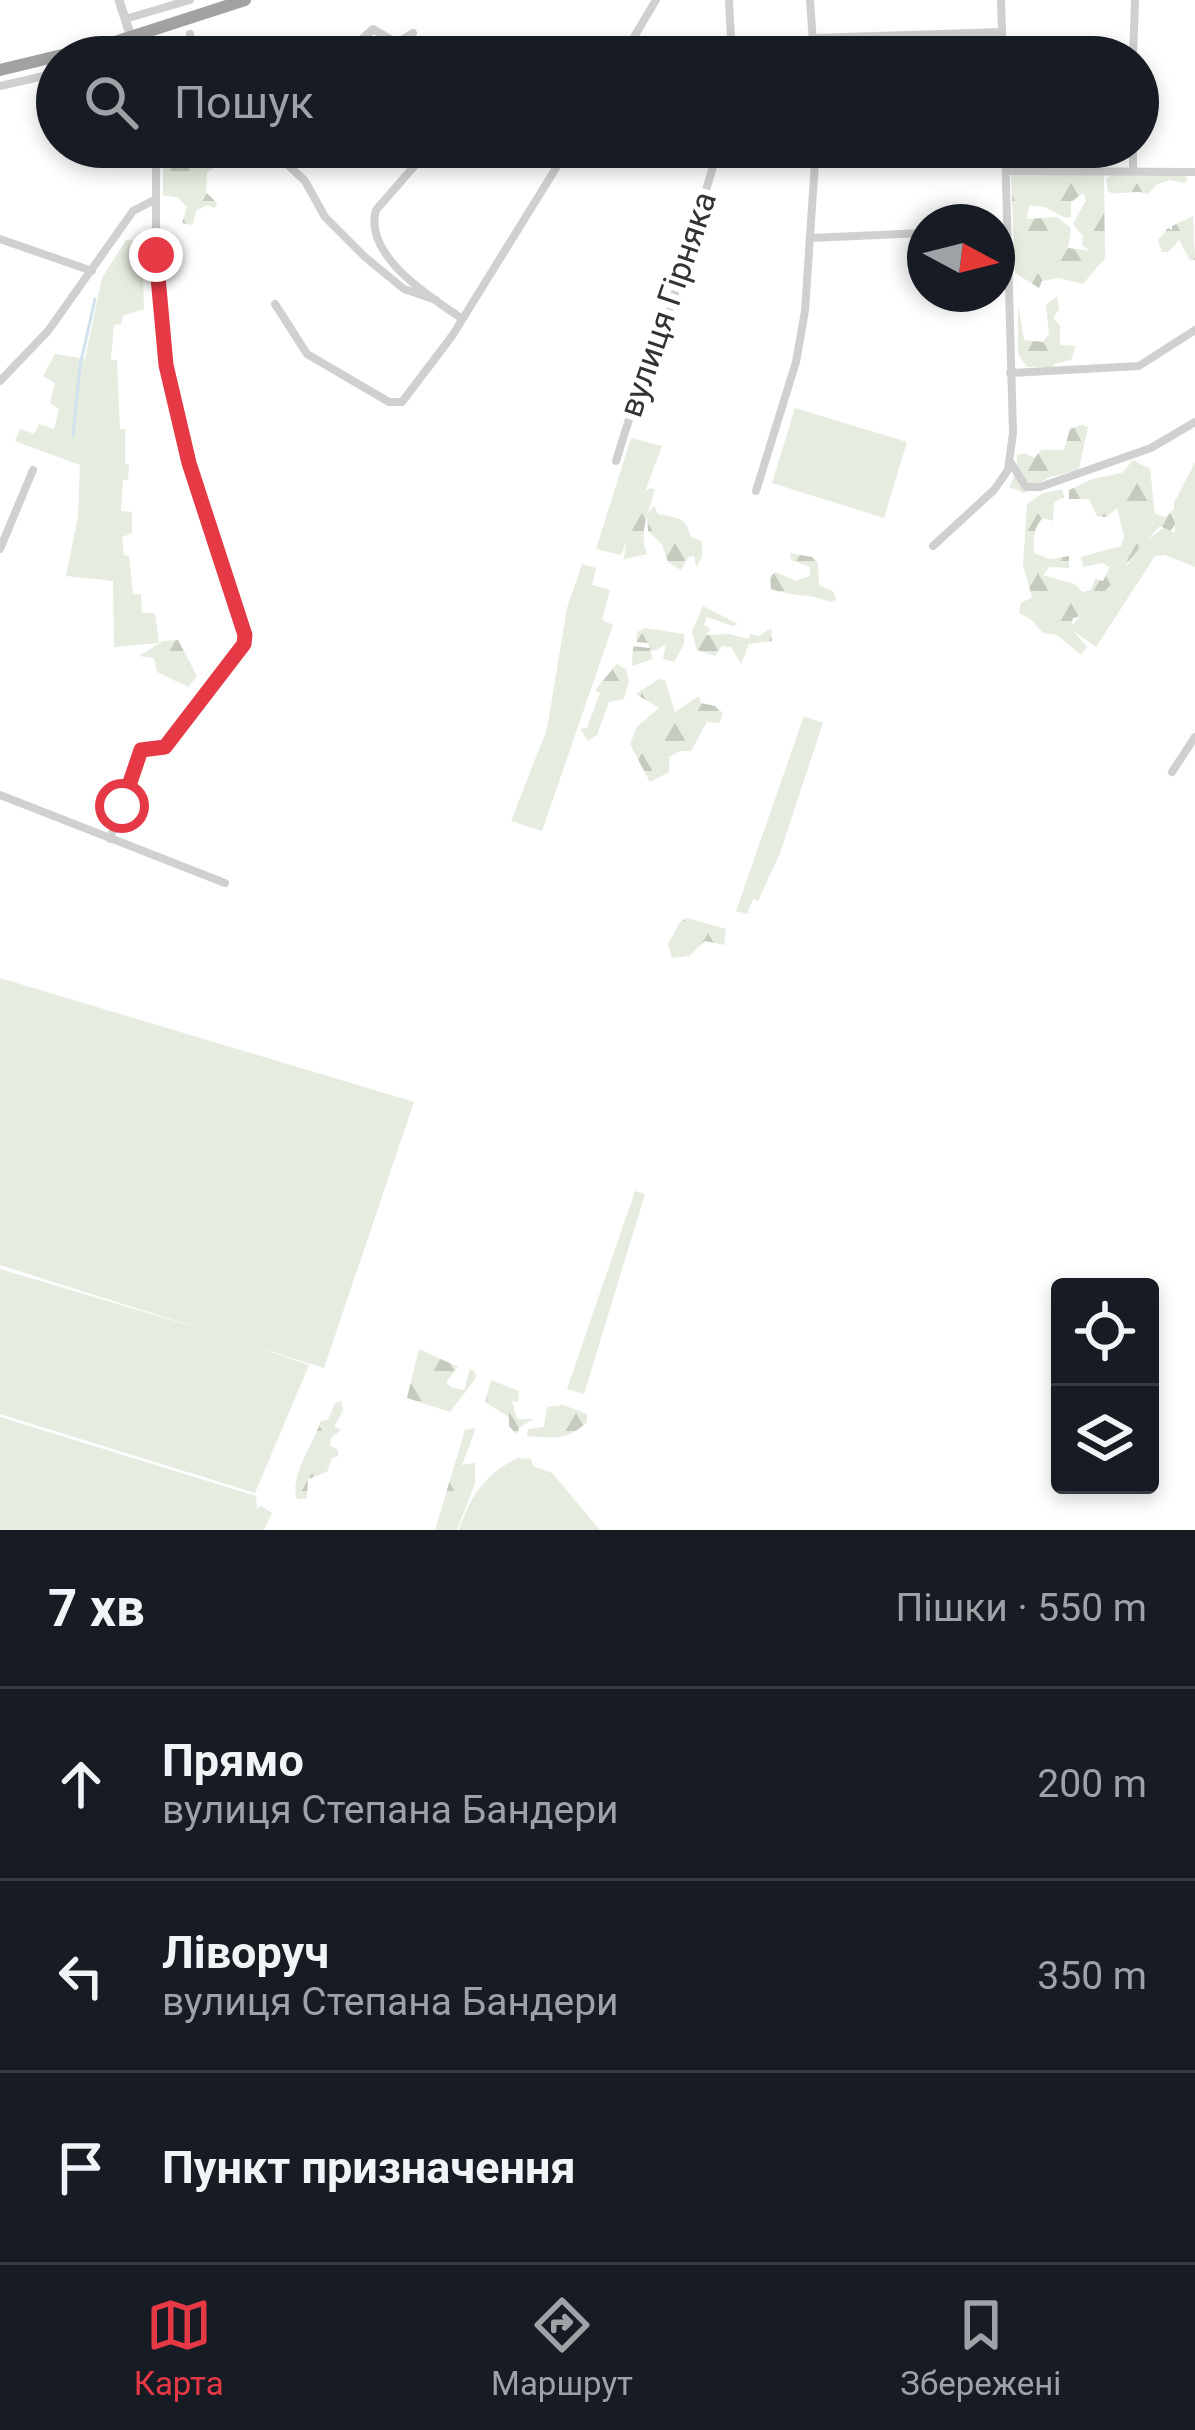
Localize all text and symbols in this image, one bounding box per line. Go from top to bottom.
search box [36,36,1159,168]
icon: search [78,69,144,135]
text: Пошук [174,76,314,129]
street label: вулиця Гірняка [611,186,724,422]
north arrow [907,204,1015,312]
route end [129,228,183,282]
route start [95,779,149,833]
map controls [1051,1278,1159,1494]
button: locate [1051,1278,1159,1386]
button: layers [1051,1386,1159,1494]
text: 7 хв [48,1579,145,1638]
text: Пішки · 550 m [895,1585,1147,1631]
text: Прямо [162,1734,304,1787]
icon: ahead [48,1751,114,1817]
text: 200 m [1037,1761,1147,1807]
text: вулиця Степана Бандери [162,1787,619,1833]
text: Ліворуч [162,1926,329,1979]
icon: left [48,1943,114,2009]
text: 350 m [1037,1953,1147,1999]
text: вулиця Степана Бандери [162,1979,619,2025]
icon: arrive [48,2135,114,2201]
text: Пункт призначення [162,2141,576,2194]
tab: Карта [134,2292,224,2403]
tab: Маршрут [491,2292,633,2403]
tab: Збережені [900,2292,1061,2403]

